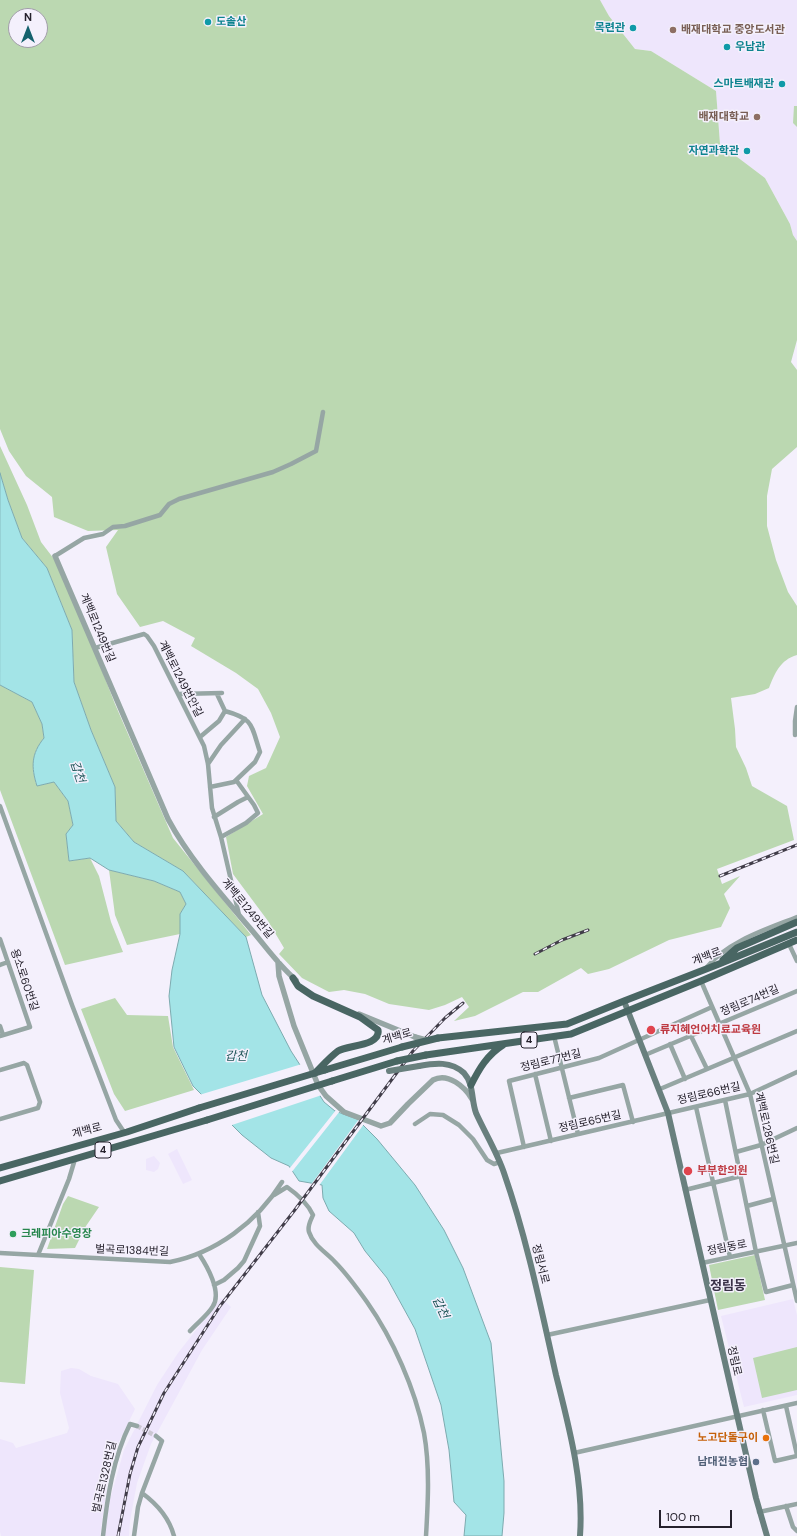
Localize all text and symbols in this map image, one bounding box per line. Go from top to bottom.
north arrow [8,8,48,48]
text: N [24,10,32,24]
place label: 도솔산 [216,15,246,29]
marker: 도솔산 [203,17,213,27]
place label: 목련관 [595,21,625,35]
marker: 목련관 [628,23,638,33]
place label: 배재대학교 중앙도서관 [681,23,785,37]
marker: 배재대학교 중앙도서관 [668,25,678,35]
place label: 우남관 [735,40,765,54]
marker: 우남관 [722,42,732,52]
place label: 스마트배재관 [713,77,774,91]
marker: 스마트배재관 [777,79,787,89]
place label: 배재대학교 [698,110,749,124]
marker: 배재대학교 [752,112,762,122]
place label: 자연과학관 [688,144,739,158]
marker: 자연과학관 [742,146,752,156]
street label: 계백로1249번길 [77,591,117,665]
street label: 계백로1249번안길 [155,639,205,719]
water label: 갑천 [67,759,87,785]
street label: 계백로1249번길 [218,877,276,941]
street label: 계백로 [690,945,724,969]
street label: 용소로60번길 [7,947,41,1013]
street label: 정림로74번길 [719,983,781,1019]
place label: 류지혜언어치료교육원 [660,1023,761,1037]
marker: 류지혜언어치료교육원 [645,1024,657,1036]
street label: 계백로 [381,1026,413,1048]
road number: 4 [521,1032,537,1048]
street label: 정림로77번길 [519,1047,583,1075]
water label: 갑천 [225,1050,247,1064]
street label: 정림로66번길 [676,1080,742,1108]
street label: 계백로1286번길 [751,1091,781,1165]
street label: 정림로65번길 [557,1108,623,1136]
street label: 계백로 [71,1121,103,1141]
road number: 4 [95,1142,111,1158]
place label: 부부한의원 [697,1164,748,1178]
marker: 부부한의원 [682,1165,694,1177]
place label: 크레피아수영장 [21,1227,92,1241]
marker: 크레피아수영장 [8,1229,18,1239]
street label: 정림동로 [706,1238,748,1258]
street label: 벌곡로1384번길 [95,1243,169,1259]
street label: 정림서로 [529,1243,551,1285]
district label: 정림동 [710,1279,746,1295]
water label: 갑천 [429,1295,451,1321]
street label: 정림로 [724,1345,744,1377]
place label: 노고단돌구이 [697,1431,758,1445]
marker: 노고단돌구이 [761,1433,771,1443]
street label: 벌곡로1328번길 [90,1440,120,1514]
place label: 남대전농협 [697,1455,748,1469]
marker: 남대전농협 [751,1457,761,1467]
scale bar [661,1502,734,1528]
text: 100 m [666,1509,700,1525]

